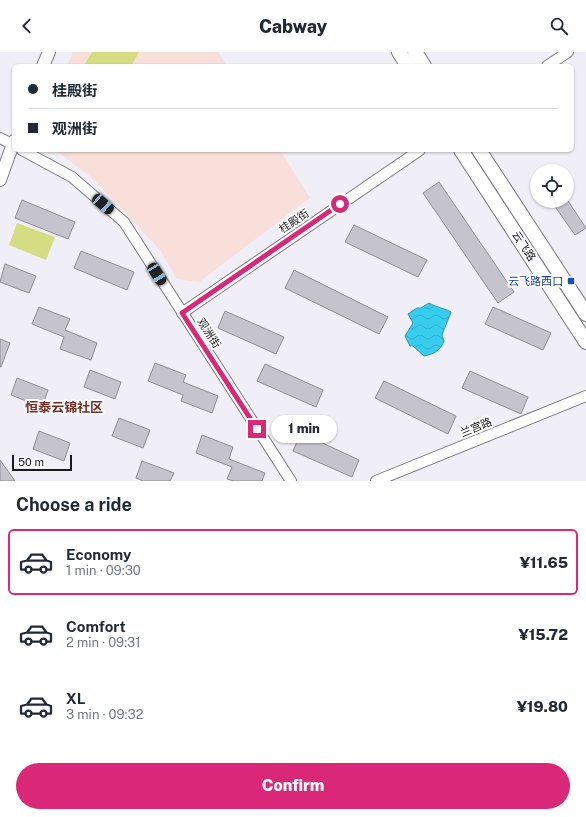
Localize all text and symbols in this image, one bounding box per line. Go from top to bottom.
icon: back [16,15,38,37]
icon: search [548,15,570,37]
text: Cabway [259,16,327,37]
text: 桂殿街 [52,82,97,99]
text: 观洲街 [52,120,97,137]
map controls [530,164,574,208]
button: locate [530,164,574,208]
car [90,192,116,216]
route start [331,195,349,213]
street label: 桂殿街 [277,207,311,235]
street label: 云飞路 [510,229,538,263]
car [146,261,168,287]
place label: 云飞路西口 [508,275,563,287]
marker: 云飞路西口 [566,276,576,286]
street label: 观洲街 [195,316,223,350]
district label: 恒泰云锦社区 [25,400,103,415]
callout: 1 min [271,415,337,443]
street label: 兰宫路 [458,415,494,439]
route end [248,420,266,438]
text: 1 min [288,421,320,436]
scale bar [12,453,72,472]
text: 50 m [18,456,44,468]
text: Choose a ride [16,494,132,515]
icon: car [18,544,54,580]
text: Economy [66,546,131,563]
text: ¥11.65 [520,554,568,571]
text: 1 min · 09:30 [66,563,141,578]
icon: car [18,616,54,652]
text: Comfort [66,618,126,635]
text: ¥15.72 [519,626,568,643]
text: 2 min · 09:31 [66,635,141,650]
icon: car [18,688,54,724]
text: XL [66,690,85,707]
text: ¥19.80 [517,698,568,715]
text: 3 min · 09:32 [66,707,143,722]
button: Confirm [16,763,570,809]

